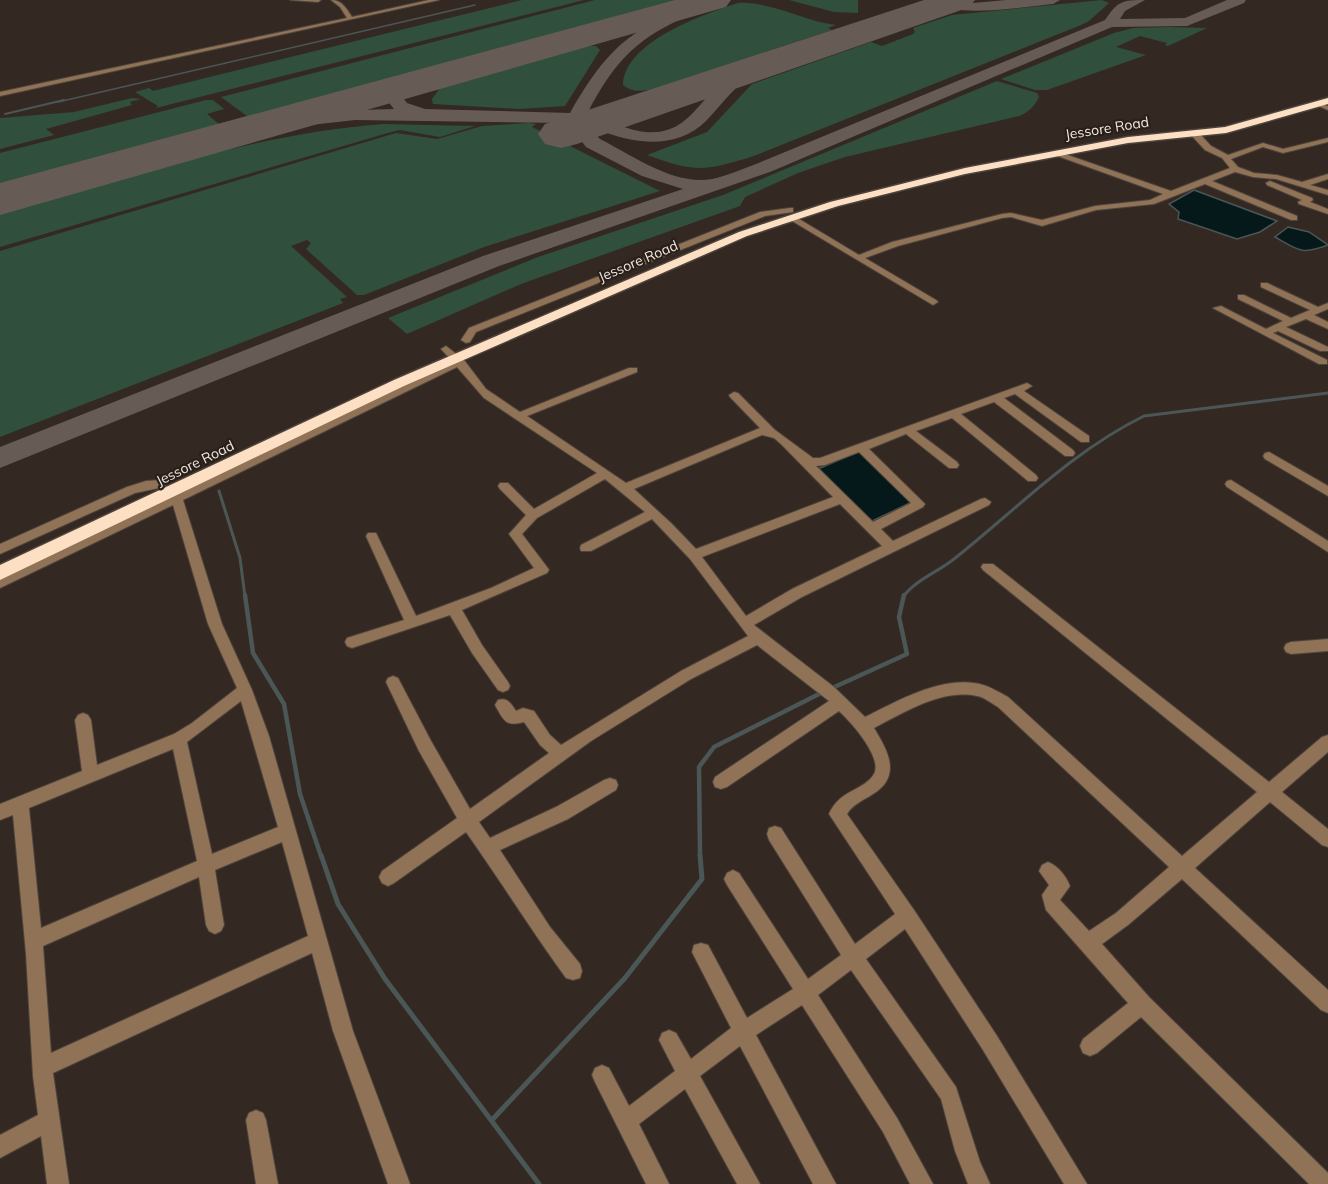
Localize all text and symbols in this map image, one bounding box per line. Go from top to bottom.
street label: Jessore Road [1064,112,1150,144]
street label: Jessore Road [595,236,681,286]
street label: Jessore Road [153,436,237,490]

